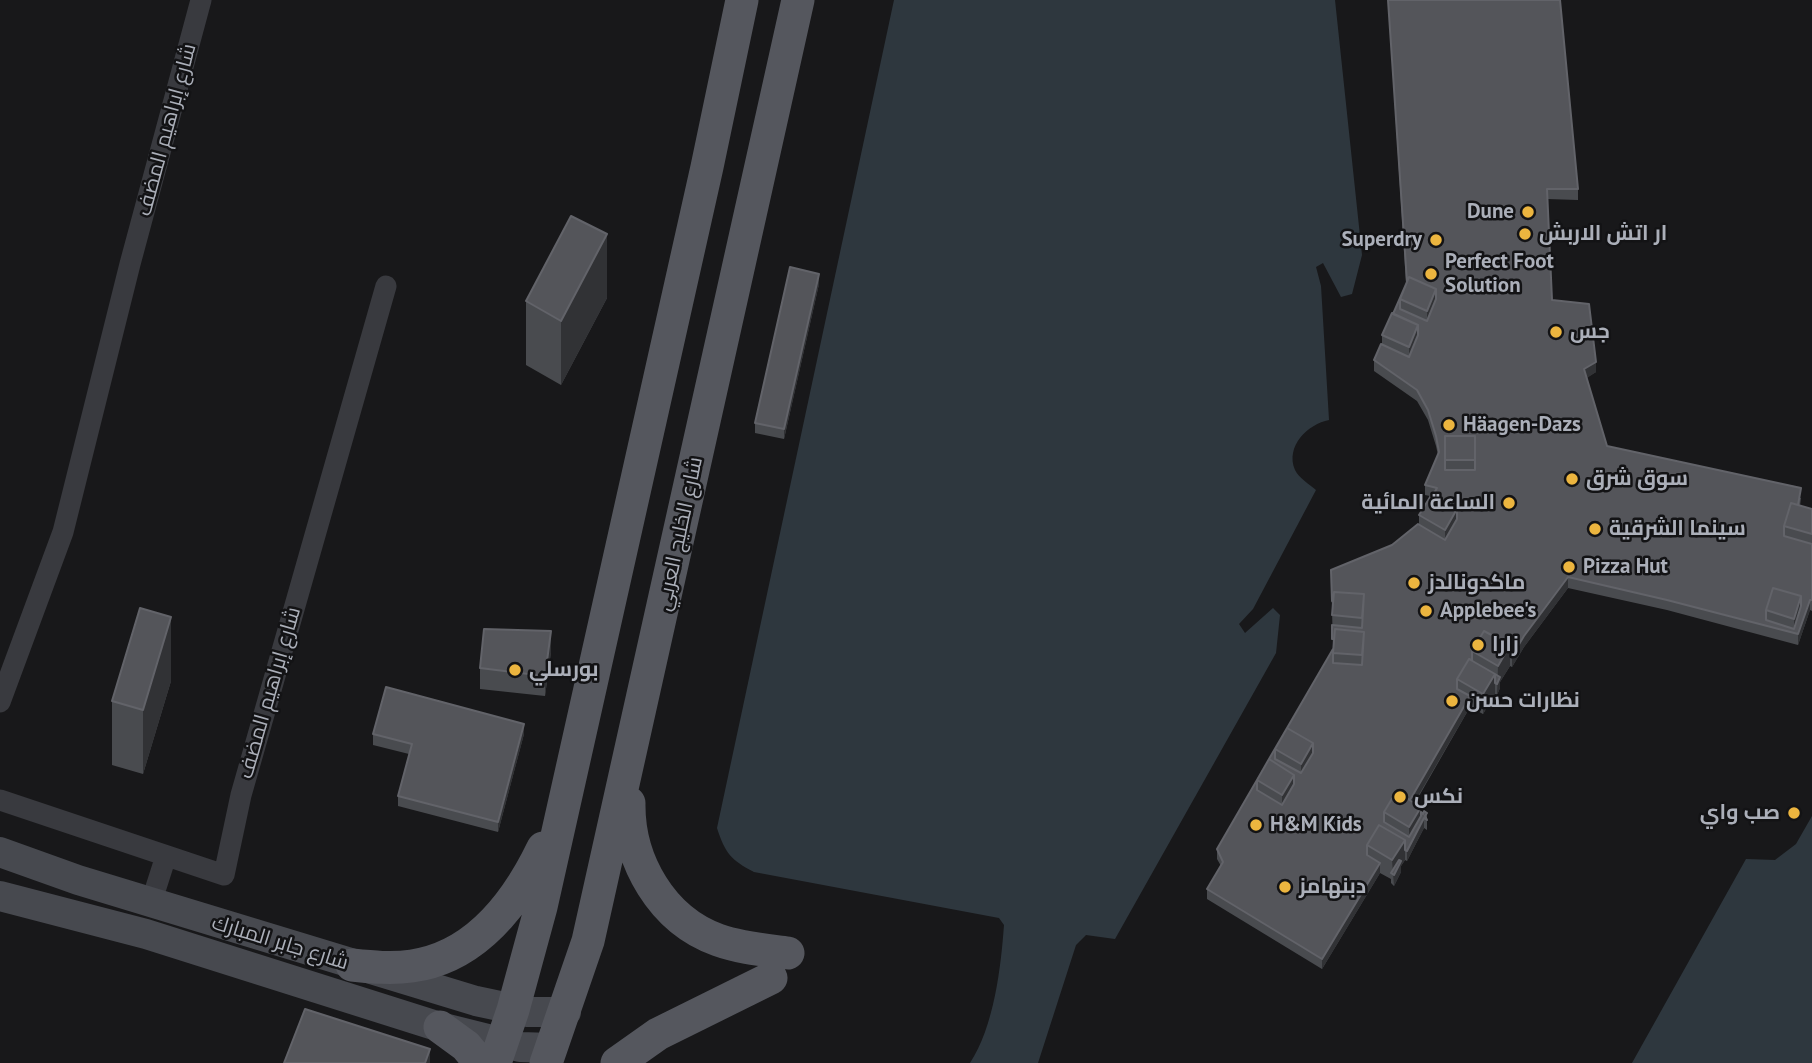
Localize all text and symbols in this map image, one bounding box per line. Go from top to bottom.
street label: شارع إبراهيم المضف [132,41,202,219]
place label: Dune [1467,199,1514,225]
marker: Dune [1520,204,1536,220]
place label: ار اتش الاربش [1539,221,1667,247]
marker: ار اتش الاربش [1517,226,1533,242]
place label: Superdry [1341,227,1422,253]
marker: Superdry [1428,232,1444,248]
place label: Perfect Foot Solution [1445,249,1554,299]
marker: Perfect Foot Solution [1423,266,1439,282]
place label: جس [1570,319,1610,345]
marker: جس [1548,324,1564,340]
place label: Häagen-Dazs [1463,412,1581,438]
marker: Häagen-Dazs [1441,417,1457,433]
street label: شارع الخليج العربي [651,455,709,613]
place label: سوق شرق [1586,466,1688,492]
marker: سوق شرق [1564,471,1580,487]
place label: الساعة المائية [1361,490,1495,516]
marker: الساعة المائية [1501,495,1517,511]
place label: سينما الشرقية [1609,516,1746,542]
marker: سينما الشرقية [1587,521,1603,537]
place label: Pizza Hut [1583,554,1668,580]
marker: Pizza Hut [1561,559,1577,575]
place label: ماكدونالدز [1428,570,1525,596]
marker: ماكدونالدز [1406,575,1422,591]
place label: Applebee's [1440,598,1536,624]
marker: Applebee's [1418,603,1434,619]
street label: شارع إبراهيم المضف [233,604,307,782]
place label: زارا [1492,632,1519,658]
marker: زارا [1470,637,1486,653]
place label: بورسلي [529,657,598,683]
marker: بورسلي [507,662,523,678]
place label: نظارات حسن [1466,688,1580,714]
marker: نظارات حسن [1444,693,1460,709]
place label: نكس [1414,784,1463,810]
marker: نكس [1392,789,1408,805]
place label: صب واي [1700,800,1780,826]
marker: صب واي [1786,805,1802,821]
place label: H&M Kids [1270,812,1362,838]
marker: H&M Kids [1248,817,1264,833]
place label: دبنهامز [1299,874,1366,900]
marker: دبنهامز [1277,879,1293,895]
street label: شارع جابر المبارك [209,910,351,976]

